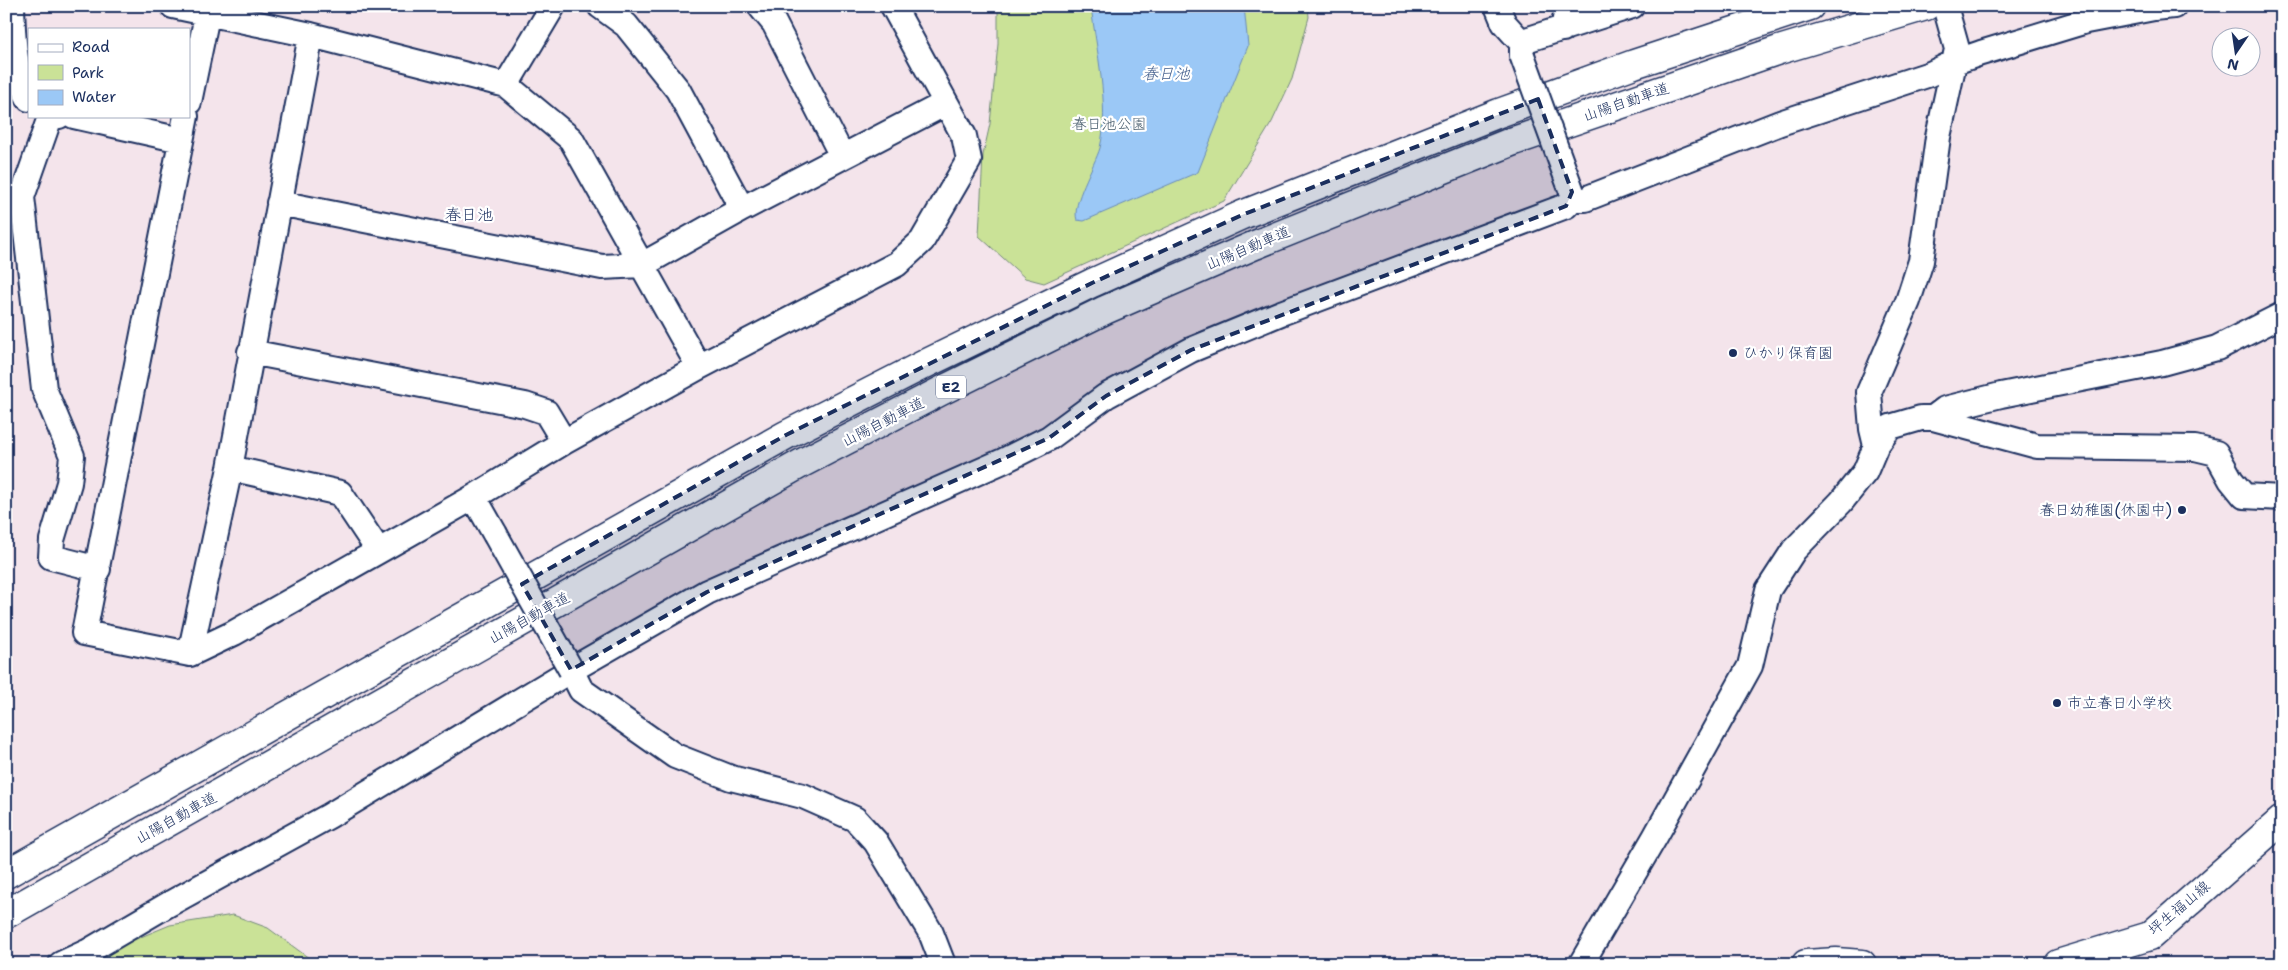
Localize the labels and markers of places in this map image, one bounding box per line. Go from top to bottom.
place label: ひかり保育園 [1743,343,1833,363]
marker: ひかり保育園 [1727,347,1739,359]
place label: 春日幼稚園(休園中) [2039,500,2172,520]
marker: 春日幼稚園(休園中) [2176,504,2188,516]
place label: 市立春日小学校 [2067,693,2172,713]
marker: 市立春日小学校 [2051,697,2063,709]

